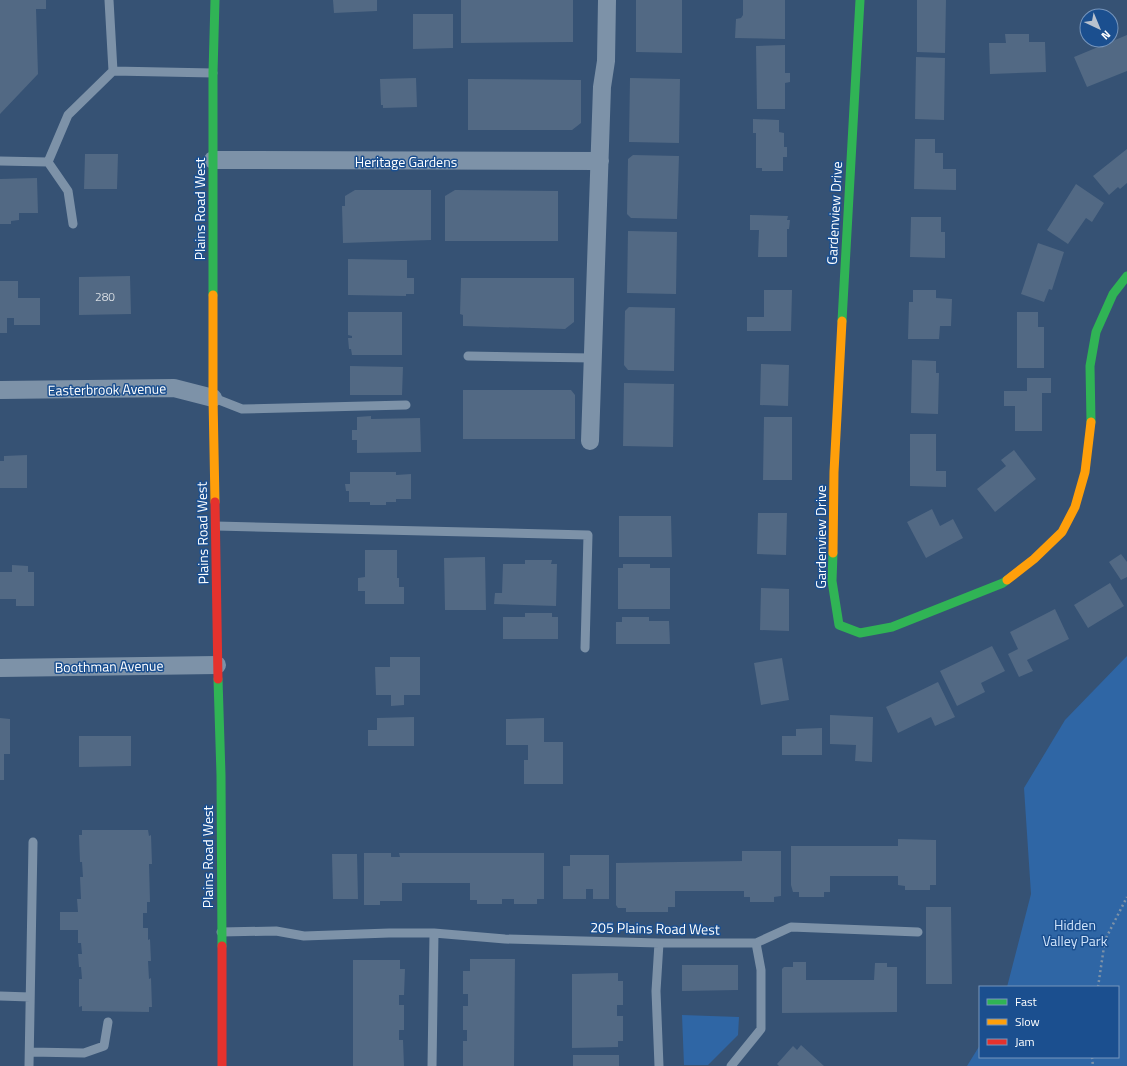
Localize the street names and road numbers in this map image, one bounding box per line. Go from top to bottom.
street label: Heritage Gardens [355,151,457,172]
street label: Plains Road West [189,158,210,260]
street label: Gardenview Drive [821,161,847,265]
street label: Easterbrook Avenue [48,377,166,401]
street label: Plains Road West [191,481,213,585]
street label: Gardenview Drive [810,485,831,589]
street label: Boothman Avenue [54,655,164,677]
street label: Plains Road West [197,806,218,908]
street label: 205 Plains Road West [590,916,720,940]

